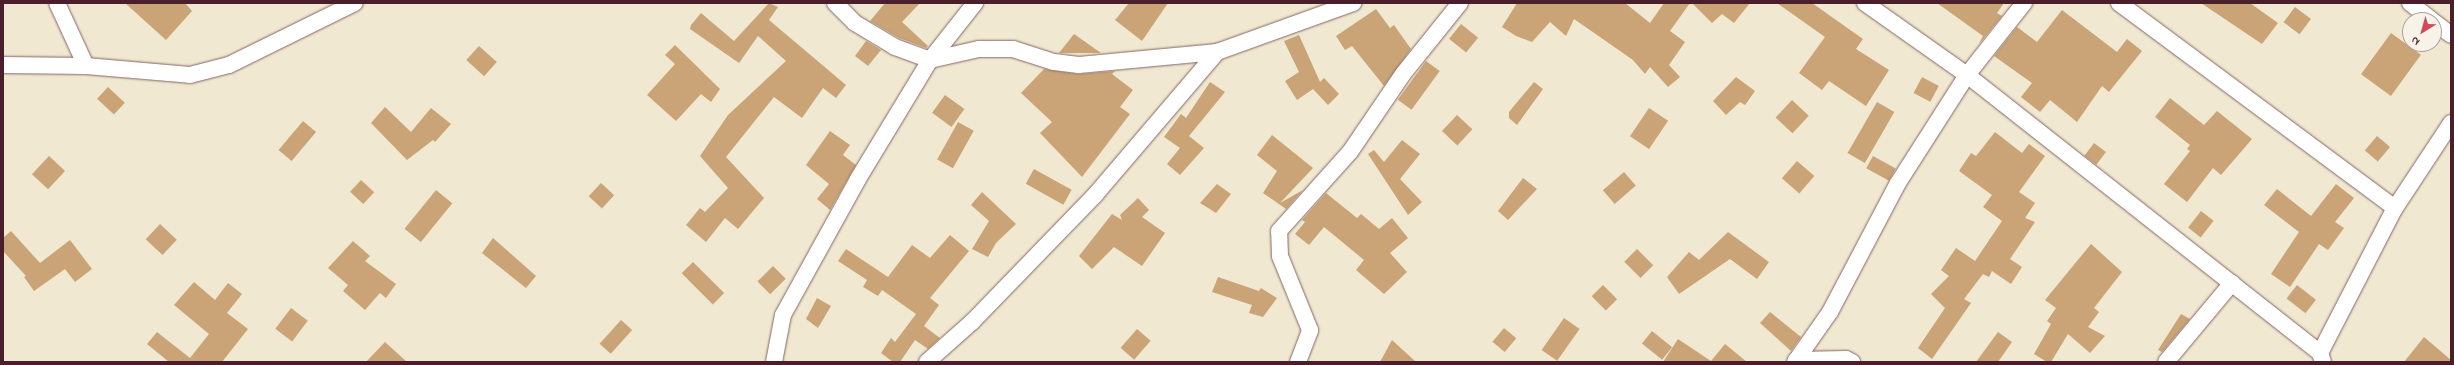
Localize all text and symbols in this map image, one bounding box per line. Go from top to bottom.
north arrow [2402,12,2442,52]
text: N [2408,32,2423,49]

